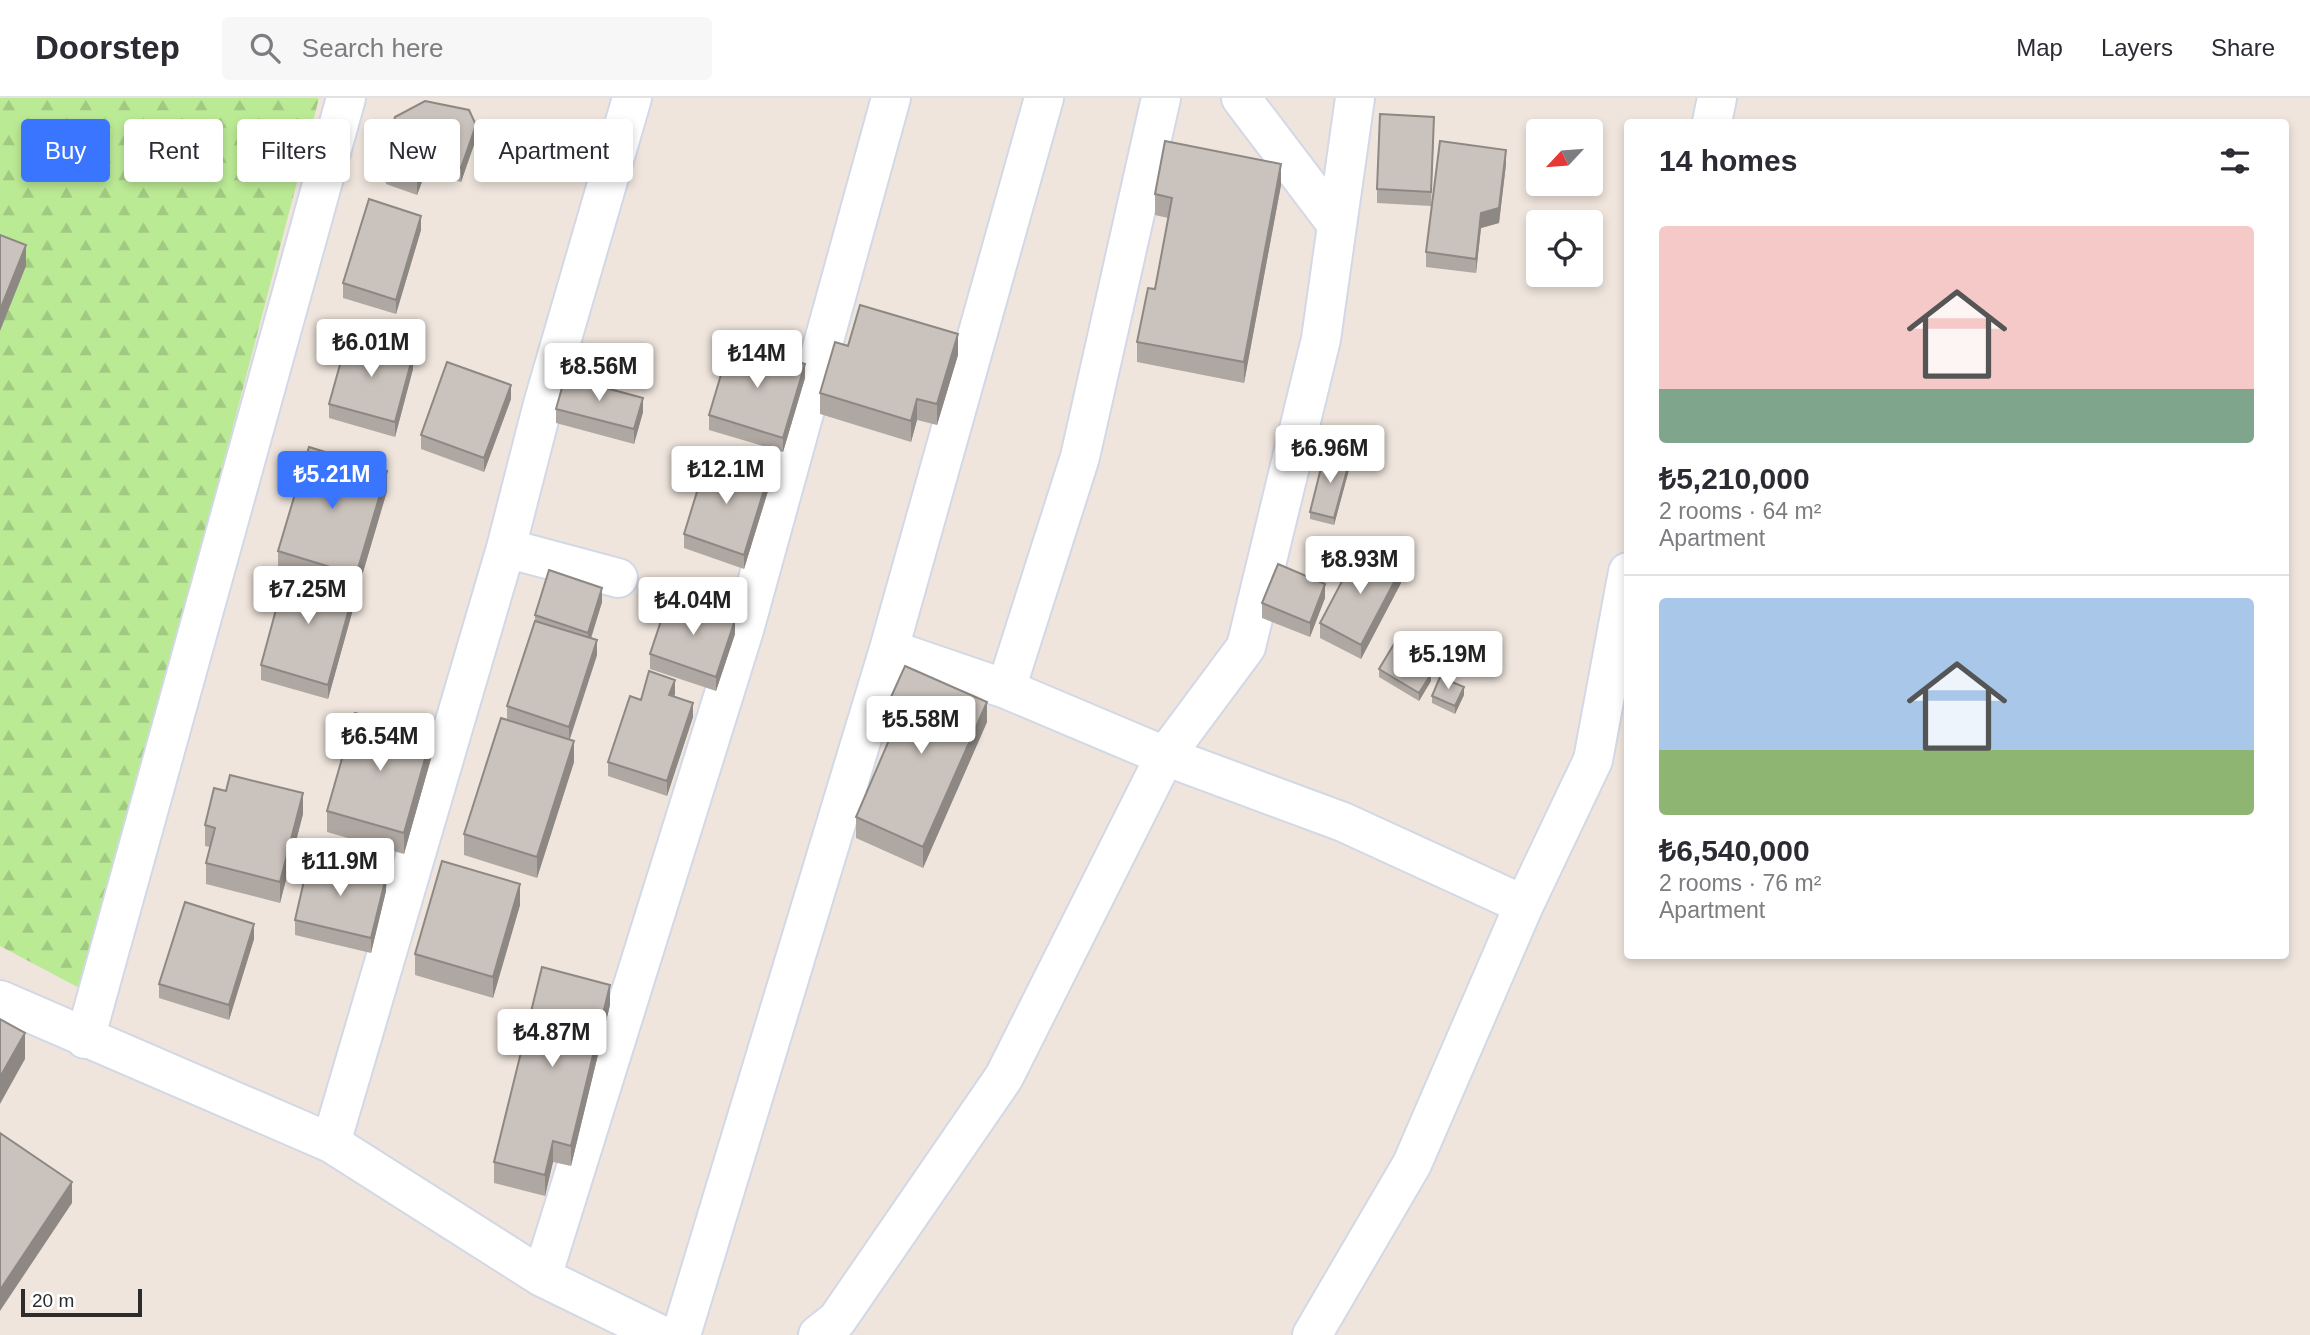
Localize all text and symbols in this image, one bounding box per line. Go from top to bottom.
search box [222,17,712,80]
text: Doorstep [35,29,180,66]
icon: search [246,29,284,67]
text: Search here [302,33,444,63]
text: Map [2016,34,2063,61]
text: Layers [2101,34,2173,61]
text: Share [2211,34,2275,61]
chip: Buy [21,119,110,182]
chip: Rent [124,119,223,182]
chip: Filters [237,119,350,182]
chip: New [364,119,460,182]
chip: Apartment [474,119,633,182]
north arrow [1526,119,1603,196]
map controls [1526,119,1603,287]
icon: filters [2216,142,2254,180]
text: 14 homes [1659,144,1797,177]
button: locate [1526,210,1603,287]
icon: home [1894,271,2020,397]
pin: ₺6.01M [314,320,428,379]
text: ₺6.01M [332,329,410,355]
pin: ₺14M [716,330,798,390]
text: ₺14M [728,340,786,366]
pin: ₺8.56M [542,344,656,403]
text: ₺8.56M [560,353,638,379]
pin: ₺6.96M [1273,426,1387,485]
text: ₺6.96M [1291,435,1369,461]
pin: ₺12.1M [669,446,783,506]
pin: ₺5.21M [275,452,389,511]
text: ₺12.1M [687,456,765,482]
text: ₺5.21M [293,461,371,487]
text: ₺5,210,000 [1659,462,1810,495]
text: 2 rooms · 64 m² [1659,498,1821,524]
text: Apartment [1659,525,1765,551]
pin: ₺8.93M [1303,536,1417,596]
text: ₺8.93M [1321,546,1399,572]
pin: ₺7.25M [251,566,365,626]
text: ₺7.25M [269,576,347,602]
pin: ₺4.04M [636,578,750,637]
text: ₺4.04M [654,587,732,613]
pin: ₺5.19M [1391,632,1505,691]
text: ₺5.19M [1409,641,1487,667]
icon: home [1894,643,2020,769]
pin: ₺5.58M [864,696,978,756]
text: ₺5.58M [882,706,960,732]
pin: ₺6.54M [323,714,437,773]
text: ₺6.54M [341,723,419,749]
text: ₺6,540,000 [1659,834,1810,867]
pin: ₺11.9M [283,838,397,898]
text: ₺11.9M [302,848,378,874]
text: 2 rooms · 76 m² [1659,870,1821,896]
text: Apartment [1659,897,1765,923]
pin: ₺4.87M [495,1010,609,1069]
text: ₺4.87M [513,1019,591,1045]
scale bar [21,1286,142,1318]
text: 20 m [32,1290,74,1311]

